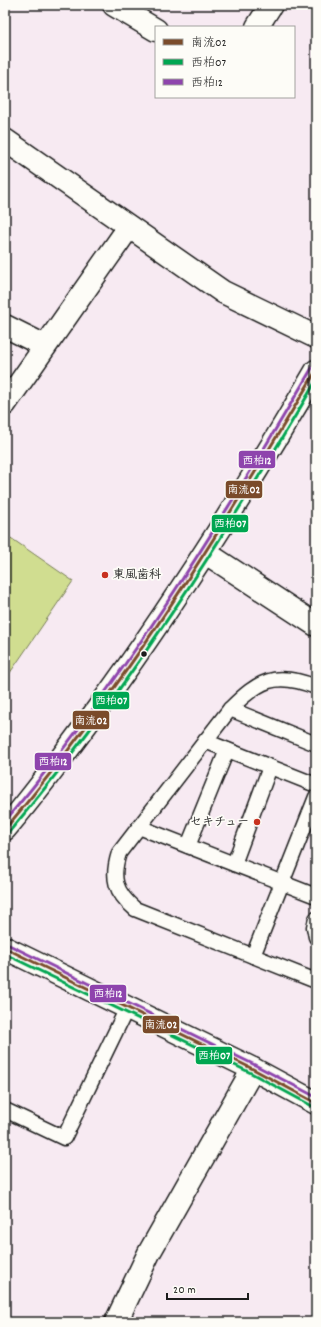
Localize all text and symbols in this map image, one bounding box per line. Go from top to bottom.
legend [155,26,295,98]
text: 南流02 [191,35,227,52]
text: 西柏07 [191,55,227,72]
text: 西柏12 [191,75,223,92]
line badge: 西柏12 [238,450,276,469]
text: 西柏12 [242,454,272,470]
line badge: 南流02 [225,480,263,499]
text: 南流02 [228,483,261,499]
line badge: 西柏07 [211,514,249,533]
text: 西柏07 [214,517,247,533]
place label: 東風歯科 [113,567,161,584]
marker: 東風歯科 [100,570,110,580]
unlabelled marker [139,649,149,659]
line badge: 西柏07 [92,691,130,710]
text: 西柏07 [95,694,128,710]
line badge: 南流02 [72,710,110,730]
text: 南流02 [75,714,108,730]
line badge: 西柏12 [34,752,72,771]
text: 西柏12 [38,755,68,771]
place label: セキチュー [190,814,249,831]
marker: セキチュー [252,817,262,827]
line badge: 西柏12 [89,984,127,1003]
text: 西柏12 [93,987,123,1003]
line badge: 南流02 [142,1015,180,1034]
text: 南流02 [145,1018,178,1034]
line badge: 西柏07 [195,1046,233,1065]
text: 西柏07 [198,1049,231,1065]
scale bar [167,1275,248,1301]
text: 20 m [173,1282,196,1299]

